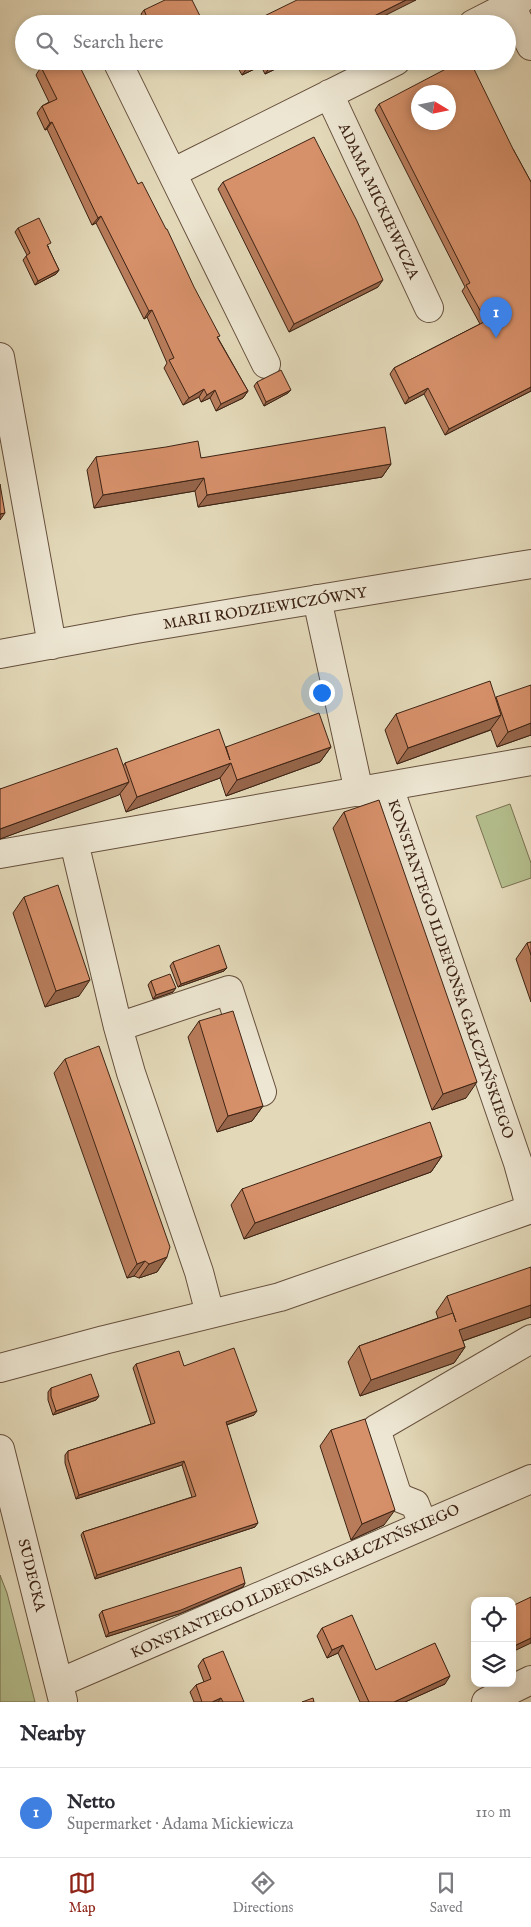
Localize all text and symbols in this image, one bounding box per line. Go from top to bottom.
search box [15,15,516,70]
icon: search [33,29,61,57]
text: Search here [73,31,164,55]
north arrow [411,85,456,130]
street label: ADAMA MICKIEWICZA [334,119,423,283]
pin: 1 [480,297,512,338]
street label: MARII RODZIEWICZÓWNY [162,583,369,634]
your location [309,680,335,706]
street label: KONSTANTEGO ILDEFONSA GAŁCZYŃSKIEGO [383,797,518,1141]
street label: KONSTANTEGO ILDEFONSA GAŁCZYŃSKIEGO [128,1500,463,1663]
street label: SUDECKA [13,1537,50,1614]
map controls [471,1597,516,1687]
button: locate [471,1597,516,1642]
button: layers [471,1642,516,1687]
text: Nearby [20,1721,85,1748]
text: Netto [67,1791,115,1815]
text: 1 [33,1803,39,1823]
text: 110 m [475,1803,511,1823]
text: Supermarket · Adama Mickiewicza [67,1815,293,1835]
tab: Map [68,1869,96,1917]
tab: Directions [232,1869,293,1917]
tab: Saved [430,1869,463,1917]

